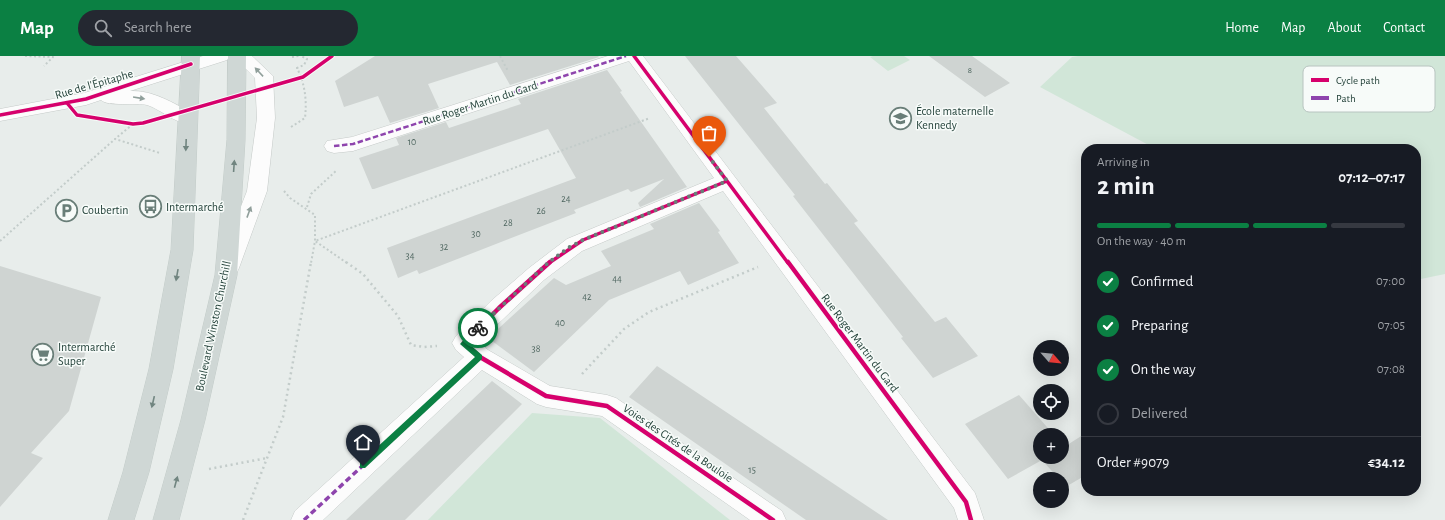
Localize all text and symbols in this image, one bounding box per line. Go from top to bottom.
search box [78,10,358,46]
icon: search [92,17,114,39]
text: Map [20,19,54,38]
text: Search here [124,20,192,35]
text: Home [1225,21,1259,35]
text: Map [1281,21,1305,35]
text: About [1327,21,1361,35]
text: Contact [1383,21,1425,35]
street label: Rue de l'Épitaphe [53,66,134,101]
house number: 8 [968,66,972,75]
legend [1303,66,1435,112]
one-way arrow [255,67,264,77]
text: Cycle path [1336,75,1380,86]
street label: Rue Roger Martin du Gard [421,79,539,127]
text: Path [1336,93,1356,104]
one-way arrow [132,95,145,101]
place label: École maternelle Kennedy [916,104,994,132]
school or university icon: École maternelle Kennedy [888,105,914,131]
pin [692,116,726,157]
icon: bag [698,122,720,144]
house number: 10 [408,137,416,147]
one-way arrow [183,139,190,151]
text: Arriving in [1097,156,1150,169]
one-way arrow [231,160,238,172]
text: 07:12–07:17 [1338,170,1405,185]
text: 2 min [1097,173,1155,199]
bus stop icon: Intermarché [137,194,163,220]
house number: 24 [561,194,571,204]
parking icon: Coubertin [54,197,80,223]
place label: Intermarché [166,201,224,213]
place label: Coubertin [82,204,129,216]
one-way arrow [247,206,253,218]
house number: 26 [536,206,546,216]
house number: 28 [503,218,513,228]
house number: 30 [471,229,481,239]
text: On the way · 40 m [1097,235,1186,248]
house number: 32 [440,242,449,252]
house number: 34 [406,251,415,261]
street label: Boulevard Winston Churchill [193,260,233,392]
one-way arrow [174,269,180,281]
icon: check [1097,271,1119,293]
house number: 44 [612,274,622,284]
text: Confirmed [1131,274,1193,289]
text: 07:00 [1376,275,1405,288]
house number: 42 [582,292,592,302]
street label: Rue Roger Martin du Gard [819,292,901,394]
courier [458,308,498,348]
icon: check [1097,315,1119,337]
icon: bike [467,317,489,339]
house number: 40 [555,318,565,328]
text: Preparing [1131,318,1188,333]
text: 07:05 [1377,319,1405,332]
north arrow [1033,340,1069,376]
map controls [1033,340,1069,508]
supermarket icon: Intermarché Super [30,341,56,367]
place label: Intermarché Super [58,341,116,367]
house number: 38 [532,344,541,354]
icon: check [1097,359,1119,381]
text: On the way [1131,362,1196,377]
text: 07:08 [1377,363,1405,376]
button: locate [1033,384,1069,420]
one-way arrow [149,396,155,409]
street label: Voies des Cités de la Bouloie [621,402,735,484]
text: Delivered [1131,406,1188,421]
pin [346,425,380,466]
button: + [1033,428,1069,464]
icon: home [352,431,374,453]
text: Order #9079 [1097,455,1169,470]
text: €34.12 [1368,455,1405,470]
house number: 15 [748,465,756,475]
button: − [1033,472,1069,508]
one-way arrow [173,476,179,488]

